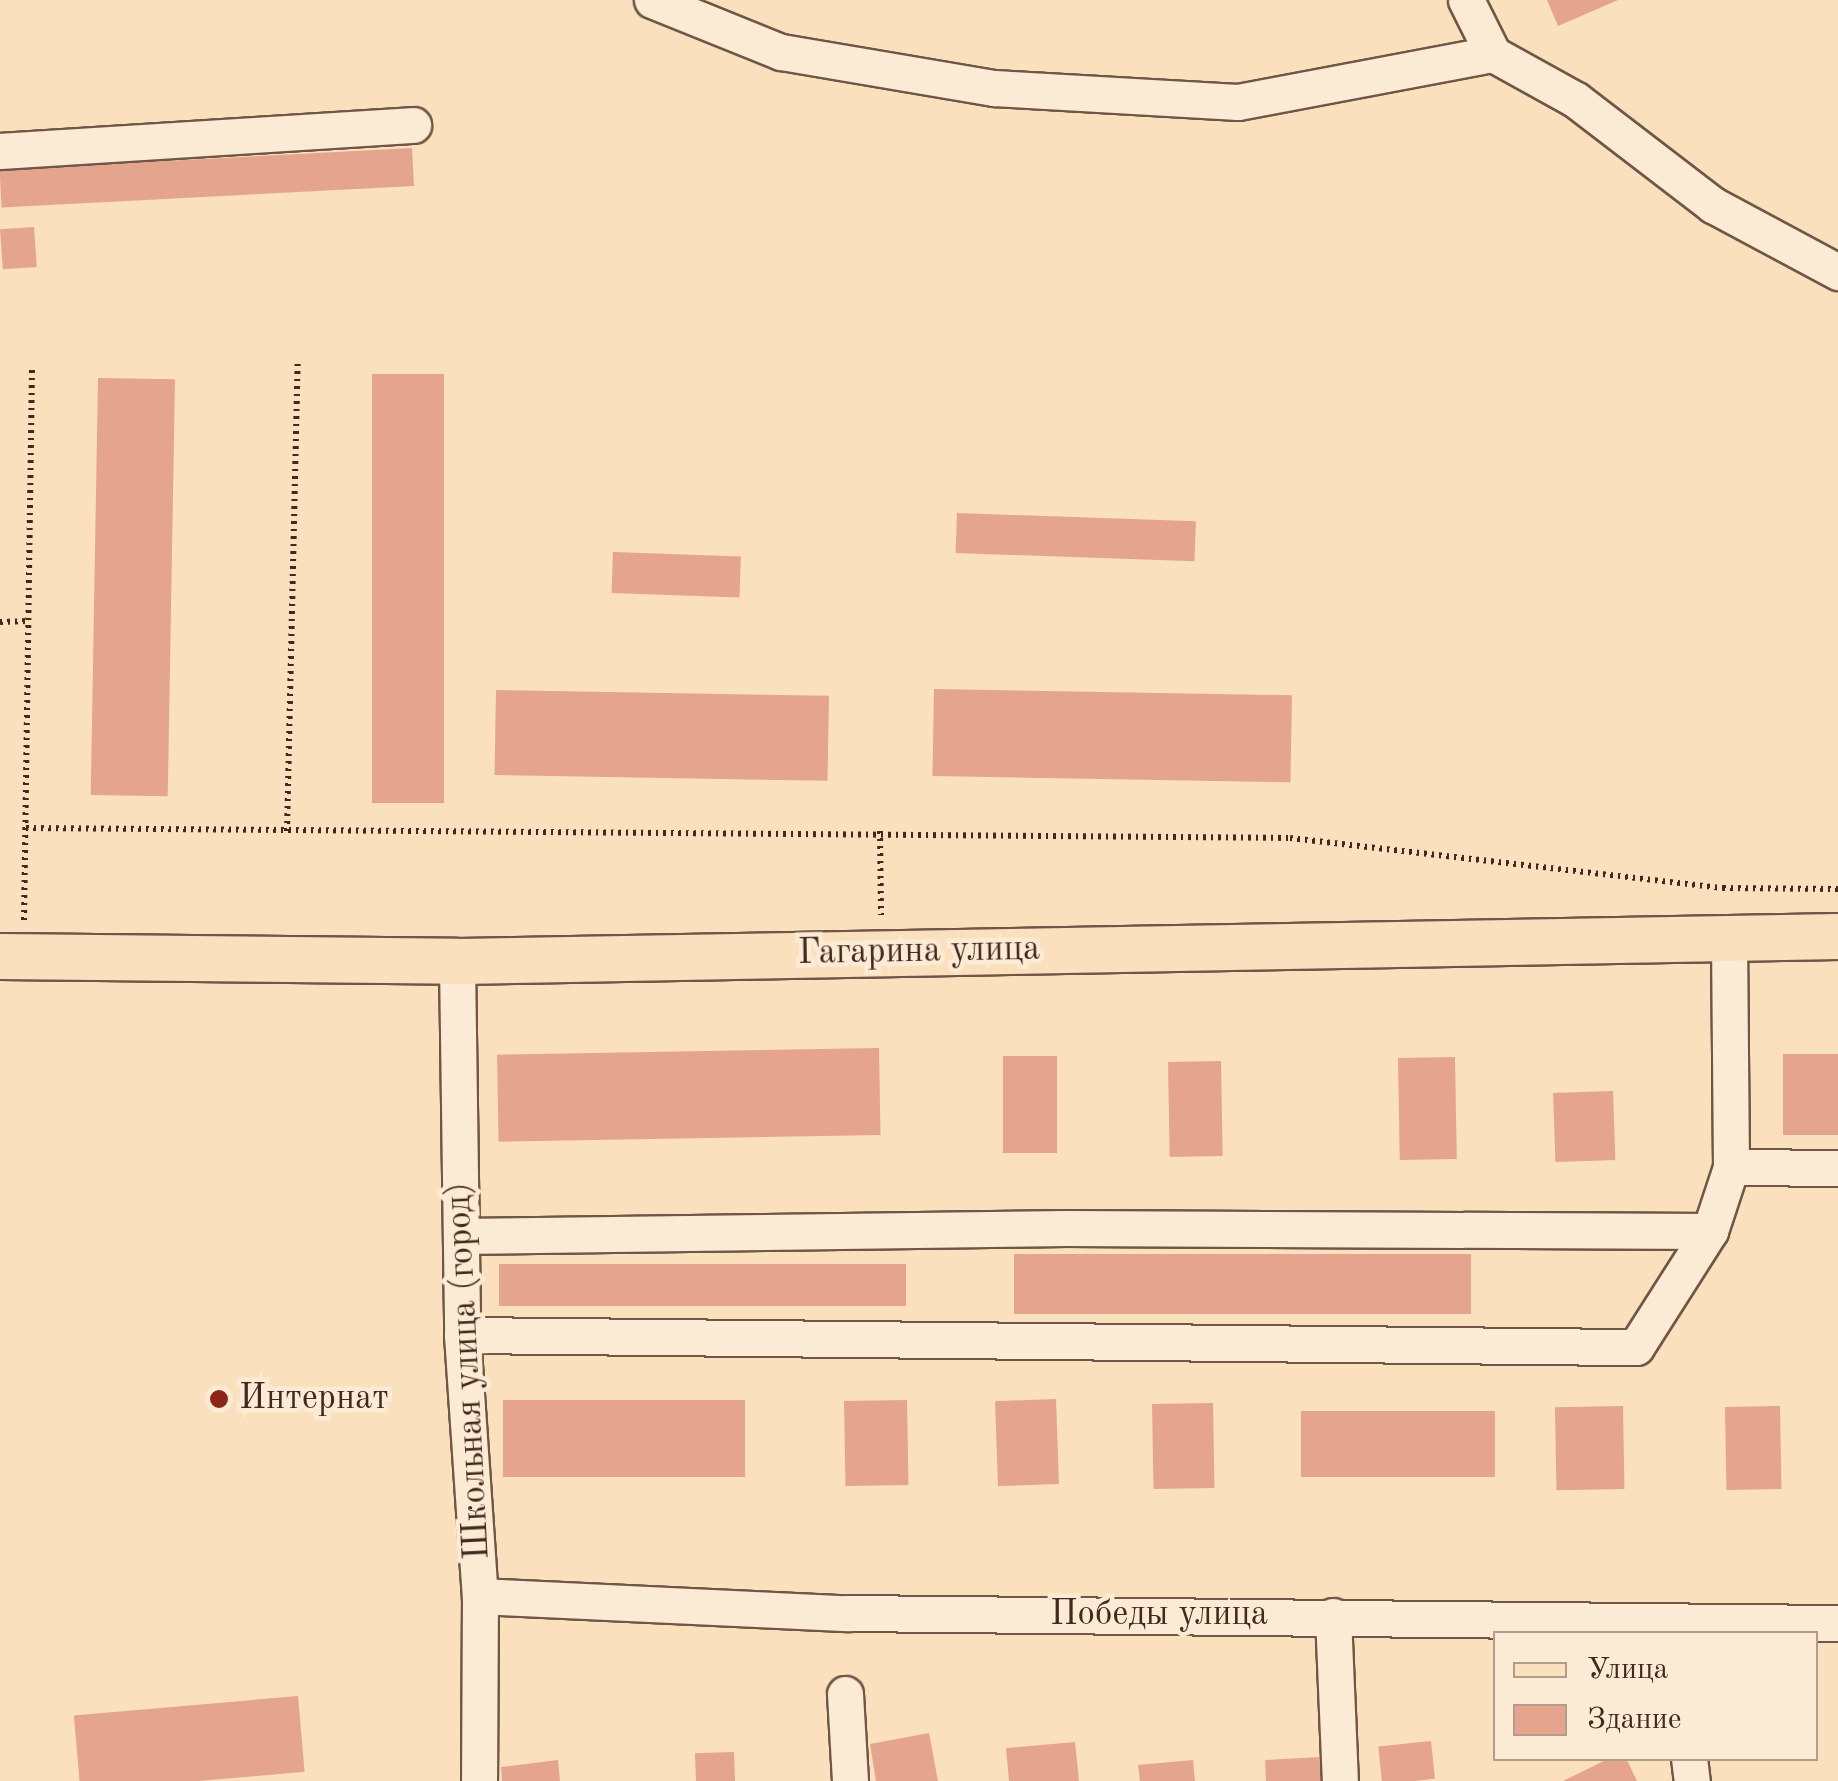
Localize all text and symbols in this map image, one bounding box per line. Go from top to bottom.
street label: Гагарина улица [798,929,1040,975]
street label: Школьная улица (город) [438,1181,500,1561]
place label: Интернат [239,1378,389,1420]
marker: Интернат [208,1388,230,1410]
street label: Победы улица [1050,1594,1268,1636]
legend [1493,1631,1818,1761]
text: Улица [1587,1655,1668,1685]
text: Здание [1587,1705,1682,1735]

